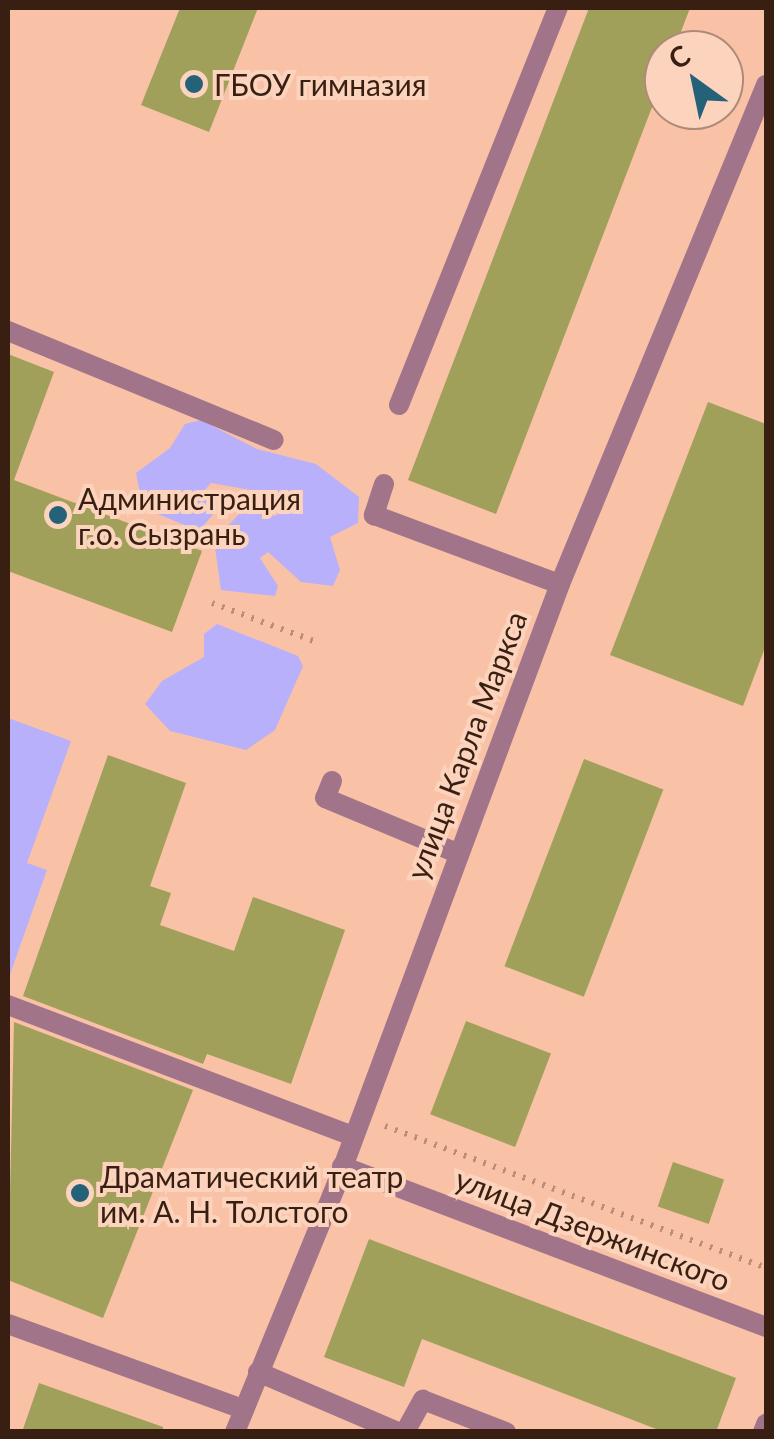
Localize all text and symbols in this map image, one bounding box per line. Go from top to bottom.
north arrow [644,30,744,130]
text: С [662,37,696,76]
place label: ГБОУ гимназия [214,66,427,102]
marker: ГБОУ гимназия [183,73,205,95]
place label: Администрация г.о. Сызрань [78,480,301,550]
marker: Администрация г.о. Сызрань [47,504,69,526]
street label: улица Карла Маркса [398,606,534,884]
place label: Драматический театр им. А. Н. Толстого [100,1158,403,1228]
street label: улица Дзержинского [451,1160,735,1298]
marker: Драматический театр им. А. Н. Толстого [69,1182,91,1204]

